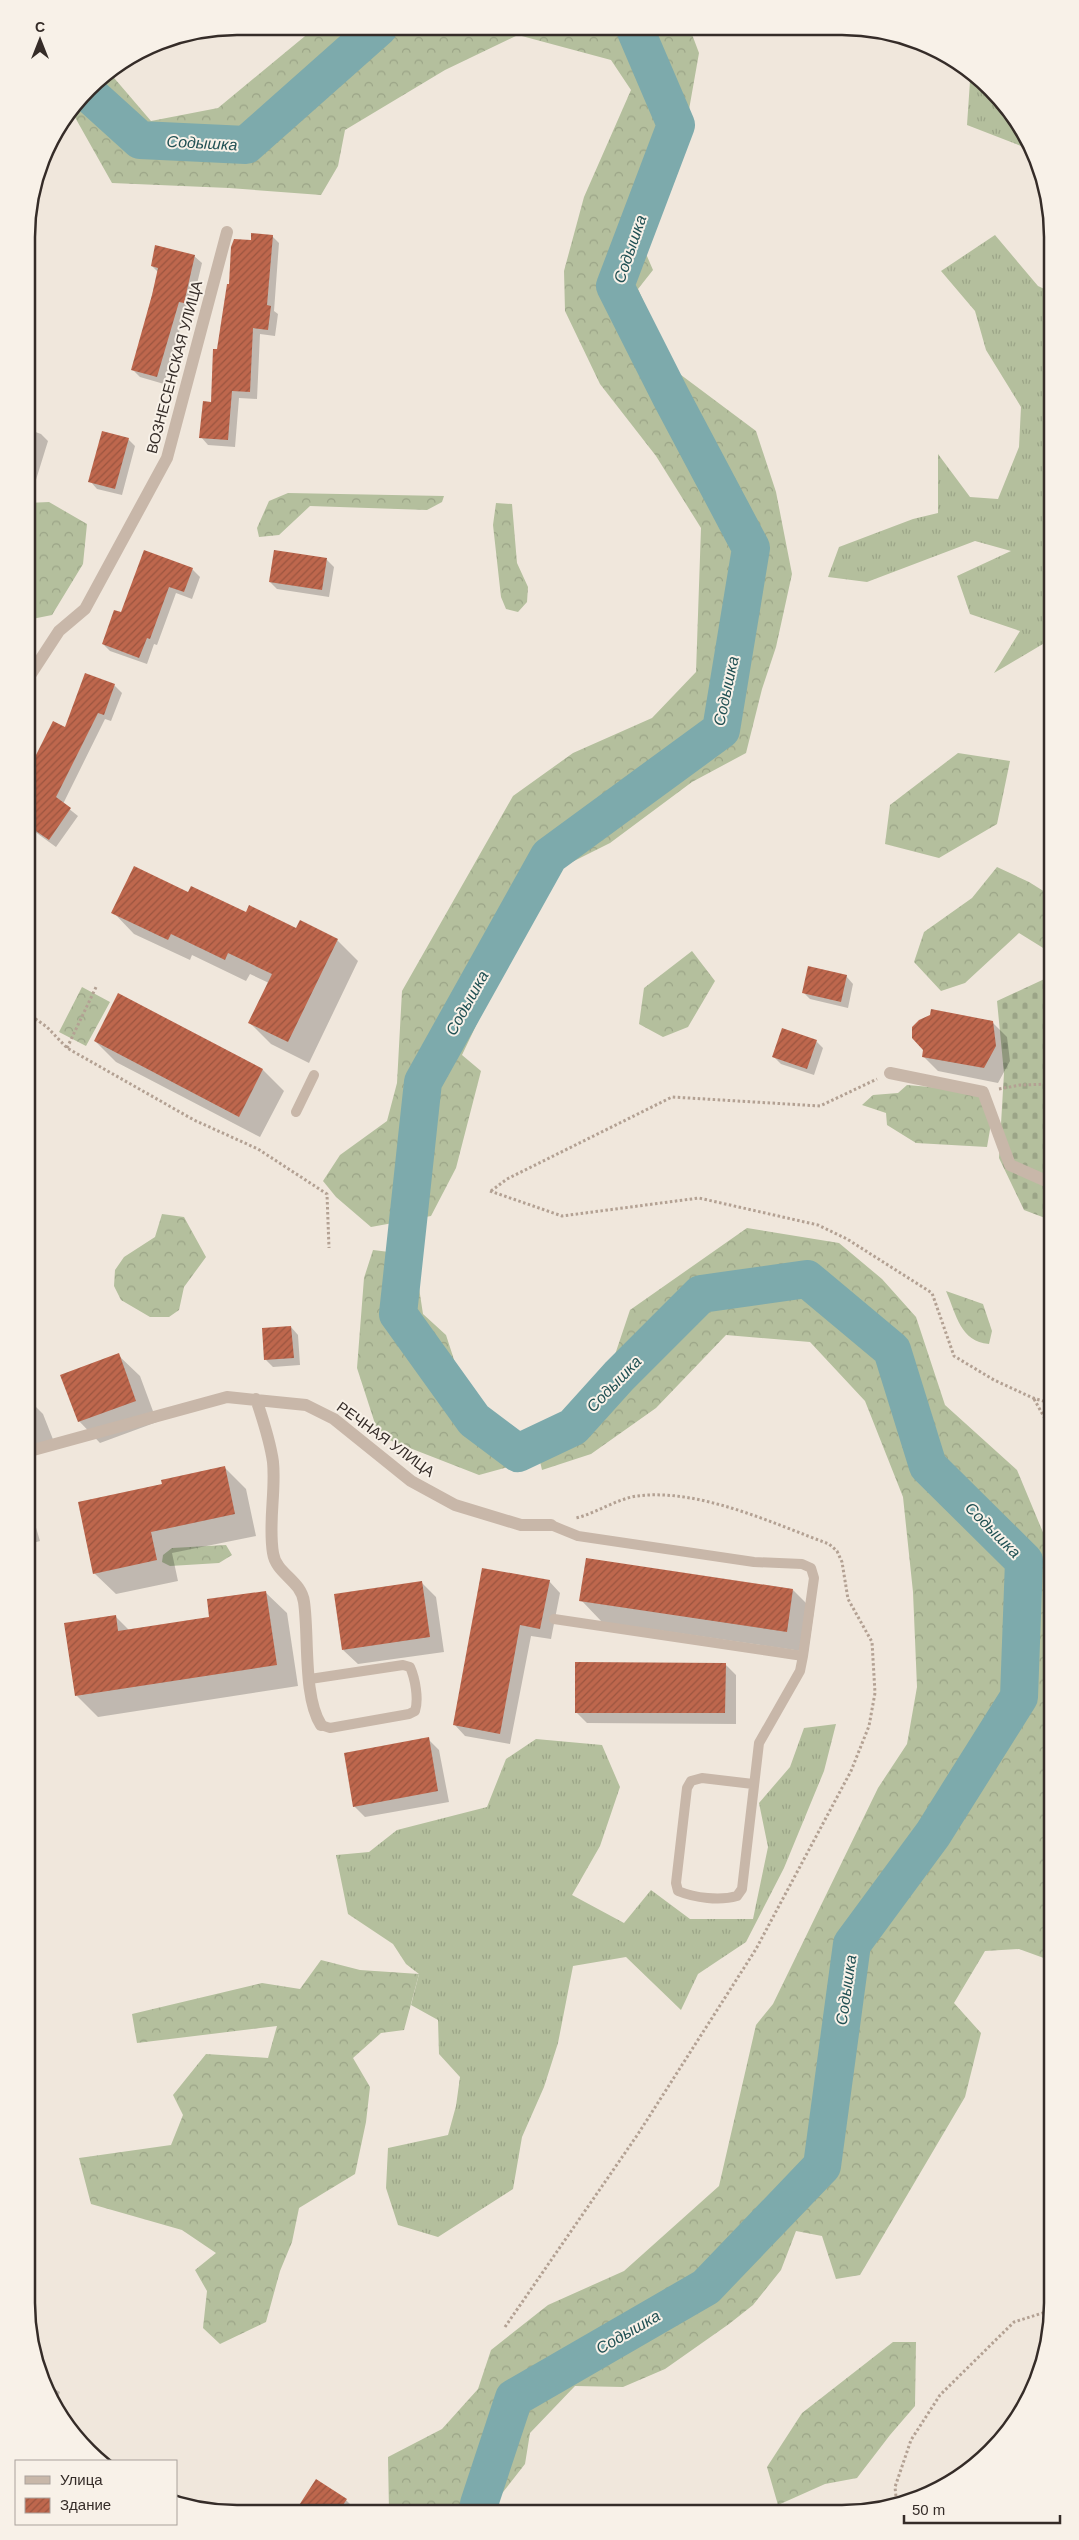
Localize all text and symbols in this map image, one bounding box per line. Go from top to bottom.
north arrow [15,15,65,65]
text: С [35,19,45,35]
water label: Содышка [166,133,238,153]
water label: Содышка [610,213,650,285]
street label: ВОЗНЕСЕНСКАЯ УЛИЦА [143,279,205,455]
water label: Содышка [710,655,742,727]
water label: Содышка [442,968,492,1038]
water label: Содышка [583,1353,645,1415]
street label: РЕЧНАЯ УЛИЦА [334,1398,438,1480]
water label: Содышка [962,1499,1024,1561]
water label: Содышка [833,1954,859,2026]
water label: Содышка [593,2307,663,2357]
legend [15,2460,178,2525]
text: Улица [60,2471,103,2488]
scale bar [904,2492,1060,2524]
text: Здание [60,2496,111,2513]
text: 50 m [912,2501,945,2518]

